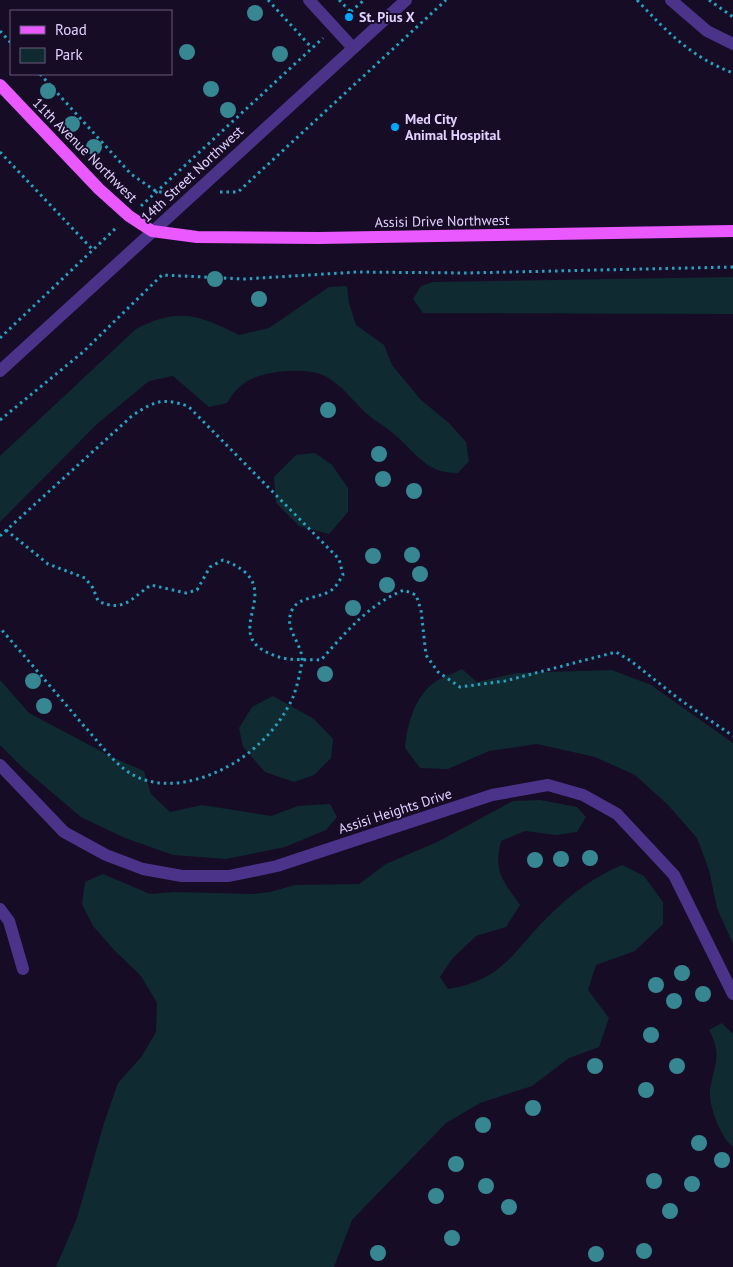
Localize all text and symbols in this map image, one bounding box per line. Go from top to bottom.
place label: St. Pius X [359,8,415,26]
legend [10,10,172,75]
marker: St. Pius X [343,11,355,23]
text: Road [55,20,87,39]
text: Park [55,45,83,64]
street label: 11th Avenue Northwest [29,94,141,206]
place label: Med City Animal Hospital [405,110,501,144]
marker: Med City Animal Hospital [389,121,401,133]
street label: 14th Street Northwest [137,122,247,226]
street label: Assisi Drive Northwest [375,211,510,231]
street label: Assisi Heights Drive [336,784,454,838]

